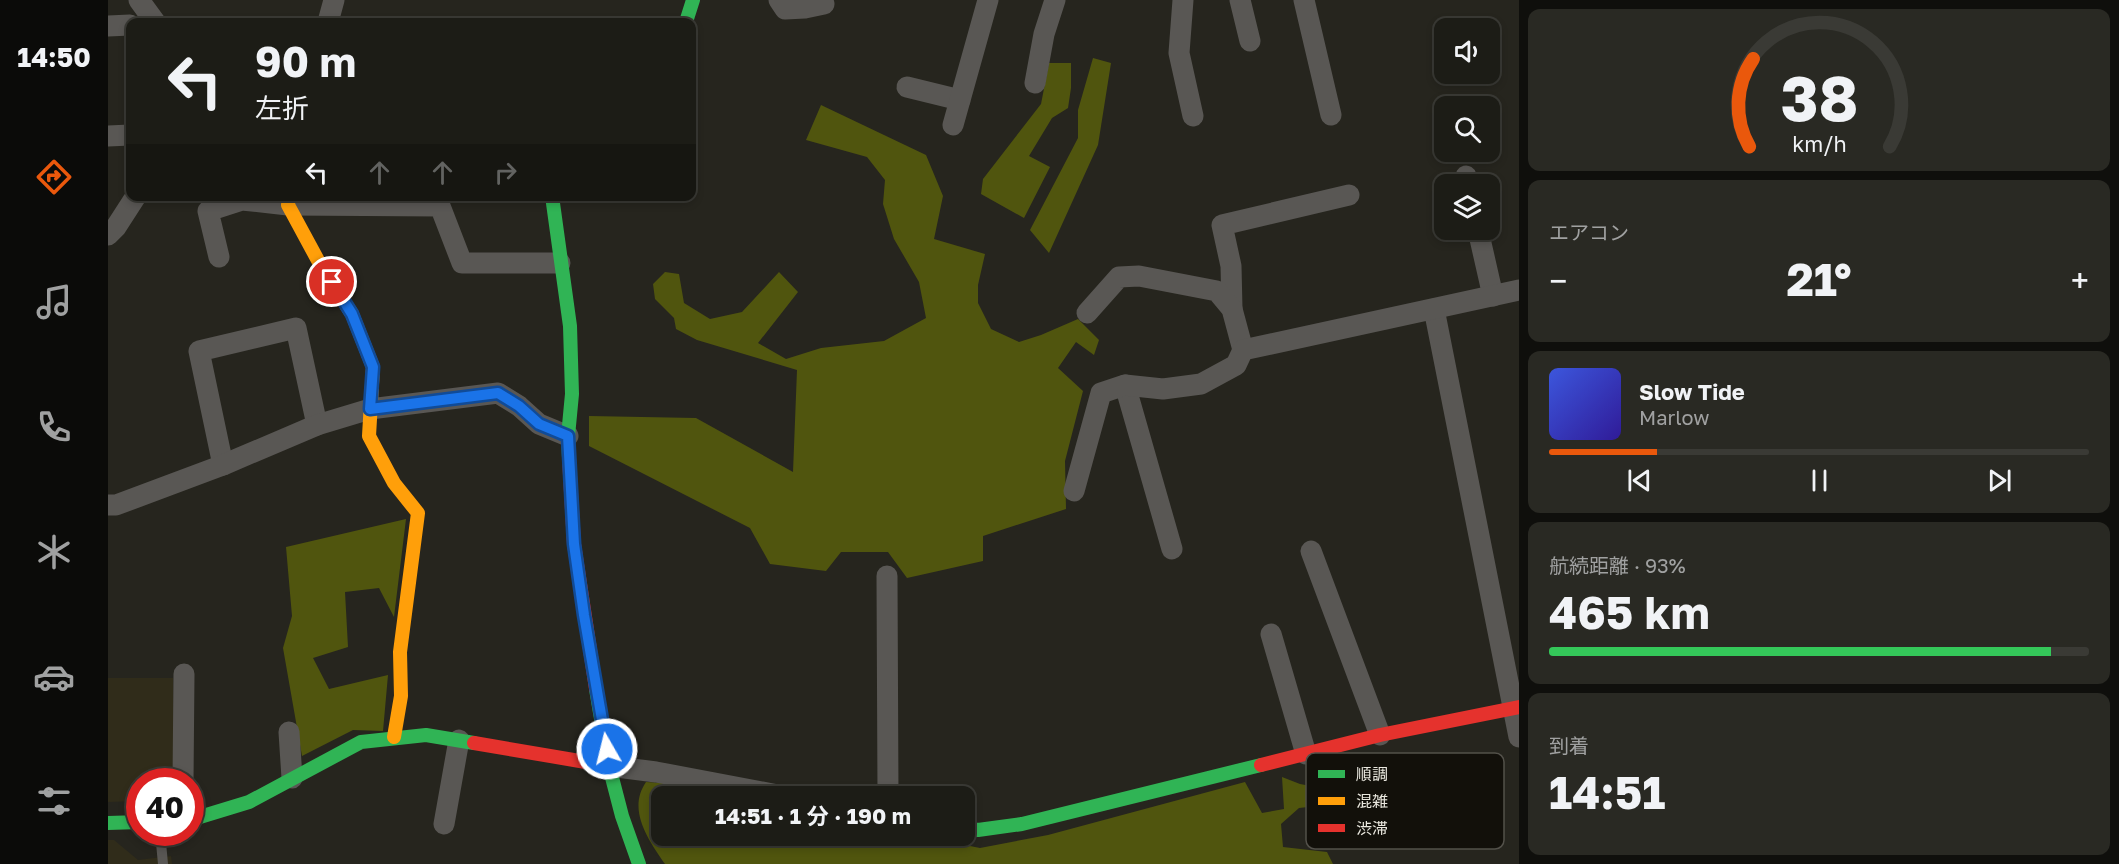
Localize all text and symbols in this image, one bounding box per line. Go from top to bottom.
map controls [1434,18,1500,240]
button: sound [1434,18,1500,84]
text: 90 m [255,36,356,86]
text: 14:50 [17,41,91,73]
icon: left [156,42,234,120]
text: 38 [1780,60,1858,135]
text: 左折 [255,92,309,124]
button: search [1434,96,1500,162]
text: km/h [1792,131,1846,157]
icon: directions [33,156,75,198]
icon: left [300,156,333,189]
icon: ahead [363,156,396,189]
icon: ahead [426,156,459,189]
icon: right [489,156,522,189]
button: layers [1434,174,1500,240]
text: エアコン [1549,220,1629,244]
text: 21° [1786,252,1852,306]
pin [306,256,357,307]
text: − [1549,261,1567,300]
text: + [2071,261,2089,300]
icon: arrive [315,265,348,298]
icon: music [33,281,75,323]
text: Slow Tide [1639,378,1745,405]
text: Marlow [1639,405,1710,429]
icon: phone [33,406,75,448]
icon: previous [1623,464,1656,497]
icon: pause [1803,464,1836,497]
icon: next [1983,464,2016,497]
icon: climate [33,531,75,573]
text: 航続距離 · 93% [1549,553,1686,577]
text: 465 km [1549,585,1710,639]
icon: car [33,656,75,698]
position arrow [575,717,639,781]
text: 到着 [1549,733,1589,757]
legend [1306,753,1504,849]
text: 順調 [1356,764,1388,784]
text: 14:51 [1549,765,1665,819]
speed limit sign: 40 [126,768,204,846]
icon: filters [33,780,75,822]
text: 混雑 [1356,791,1388,811]
text: 14:51 · 1 分 · 190 m [715,802,911,829]
text: 渋滞 [1356,818,1388,838]

